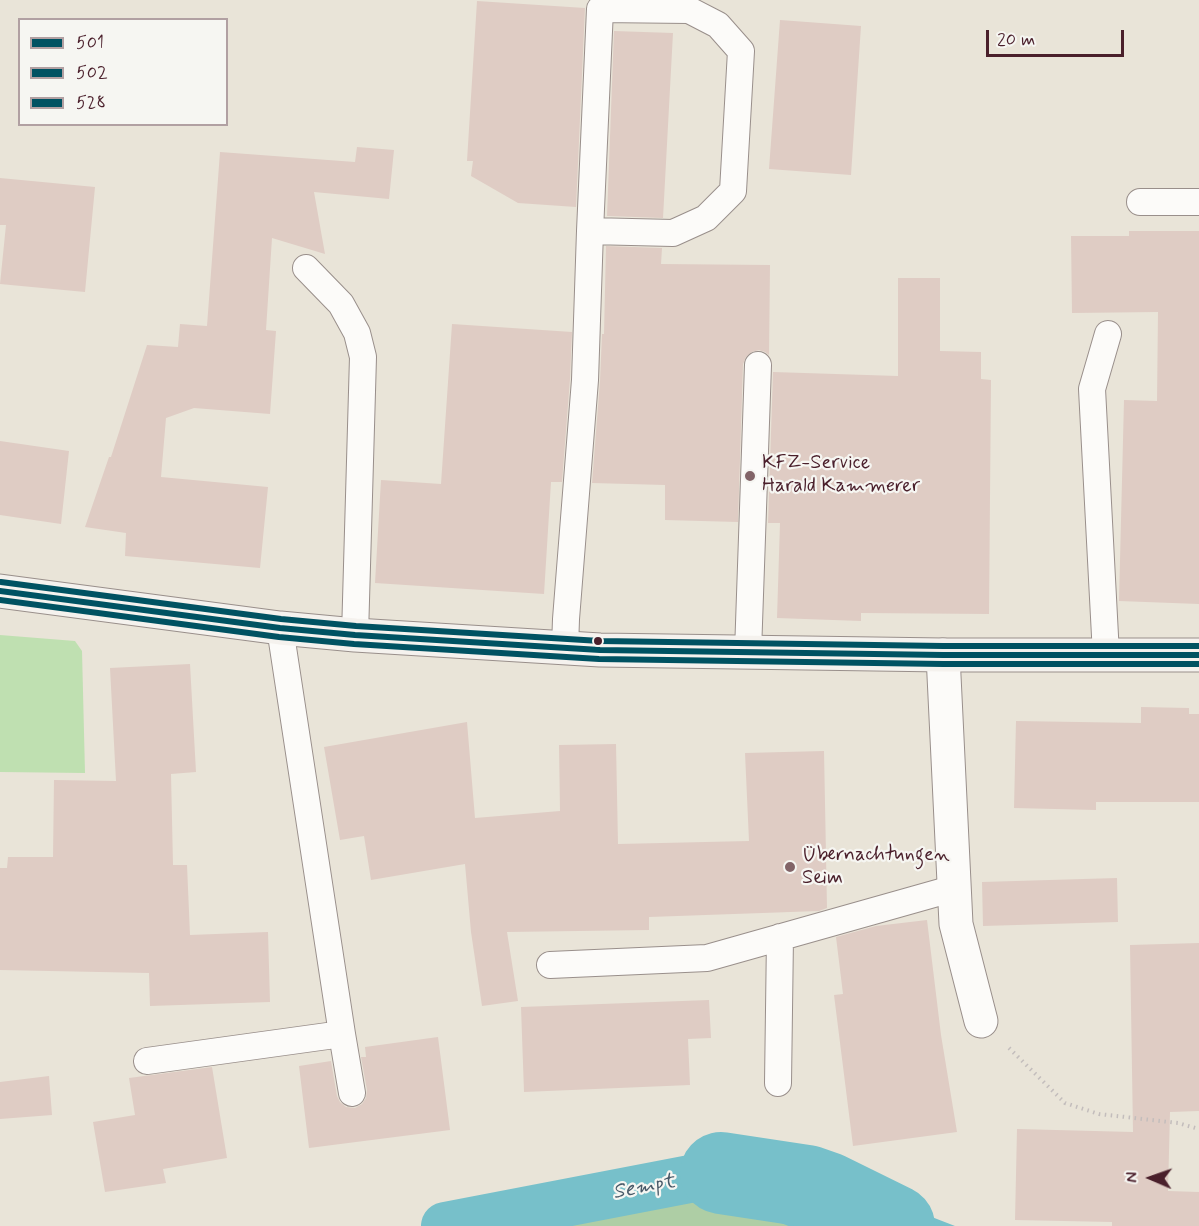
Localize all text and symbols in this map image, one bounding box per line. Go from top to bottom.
legend [18,18,228,126]
scale bar [989,18,1127,56]
text: 20 m [997,28,1035,52]
text: 501 [76,31,104,55]
text: 502 [76,61,108,85]
text: 528 [76,91,106,115]
place label: KFZ-Service Harald Kammerer [762,452,920,499]
marker: KFZ-Service Harald Kammerer [743,469,757,483]
unlabelled marker [592,635,604,647]
place label: Übernachtungen Seim [802,844,950,891]
marker: Übernachtungen Seim [783,860,797,874]
north arrow [1121,1148,1181,1208]
water label: Sempt [611,1170,677,1206]
text: N [1122,1172,1143,1183]

